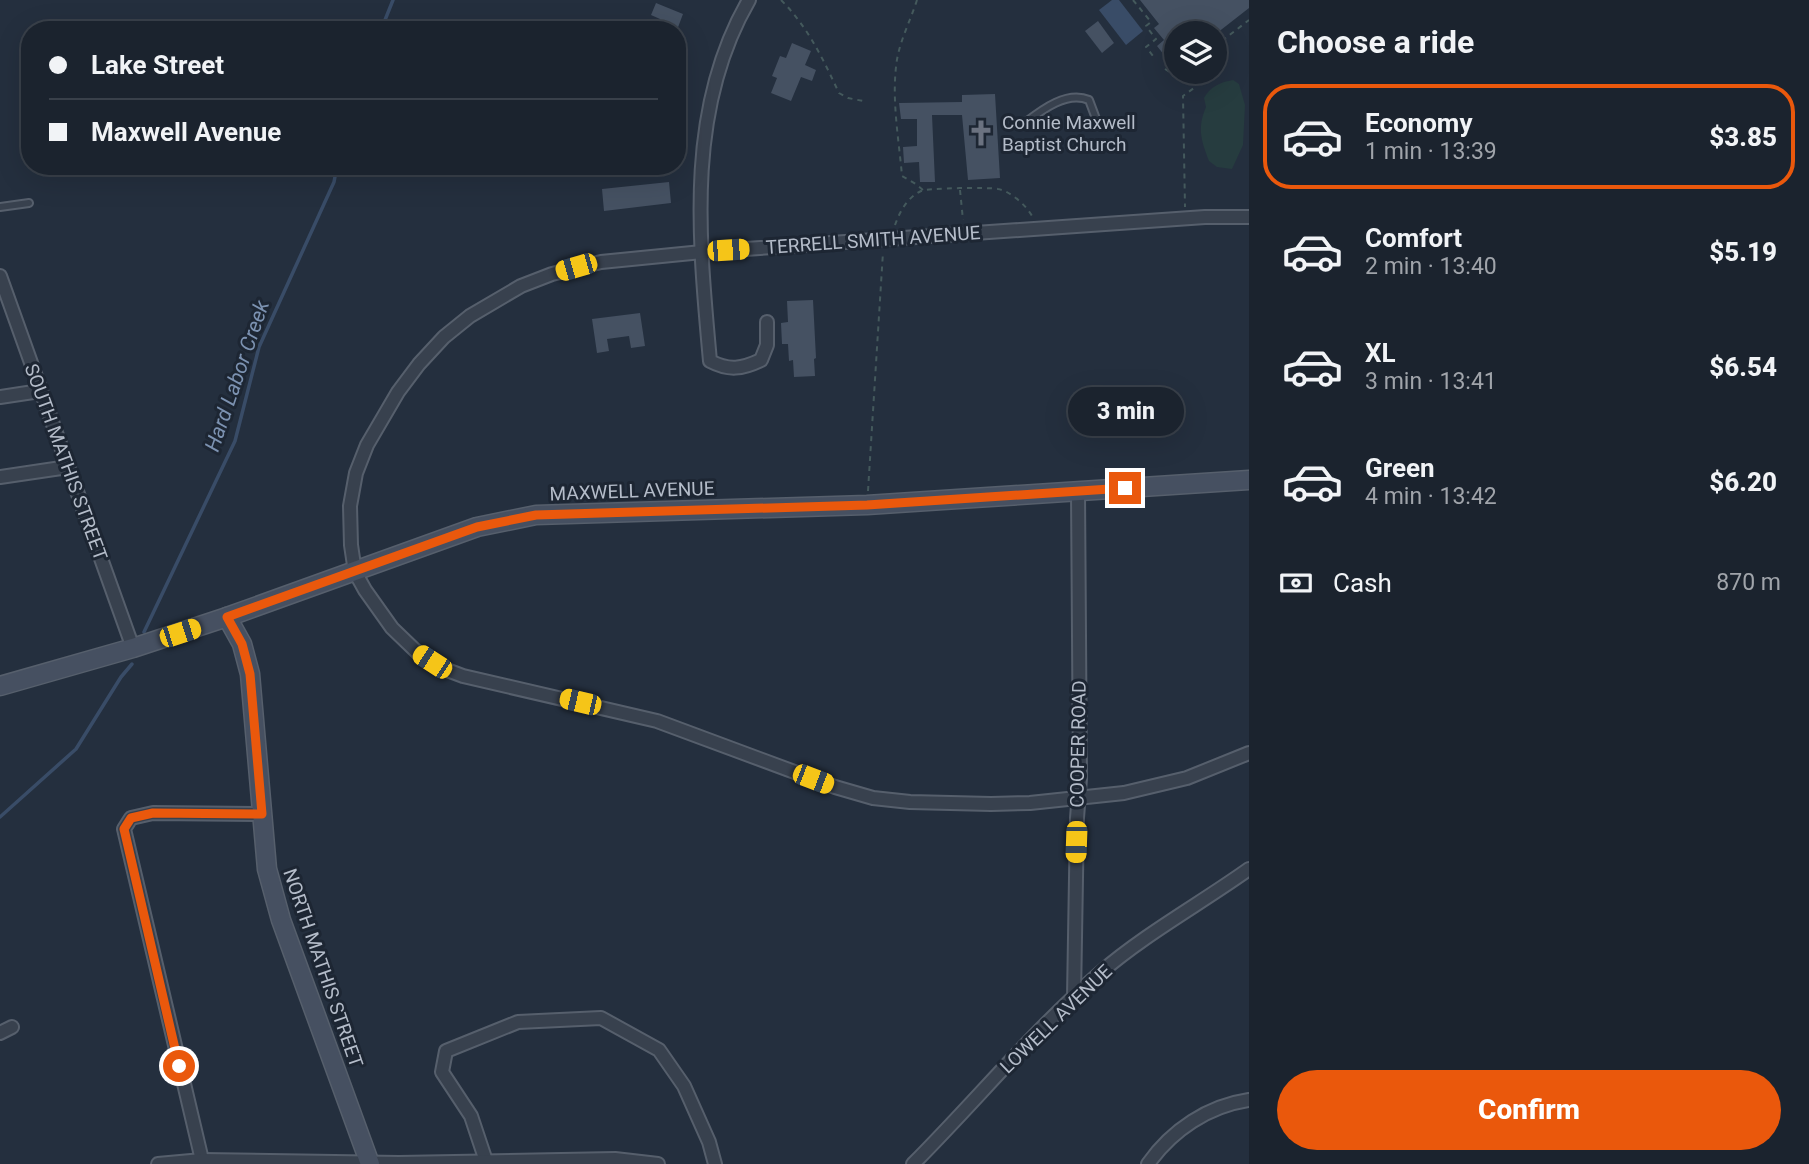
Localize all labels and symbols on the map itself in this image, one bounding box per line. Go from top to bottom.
place label: Connie Maxwell Baptist Church [1002,111,1136,156]
church icon: Connie Maxwell Baptist Church [966,118,996,148]
street label: TERRELL SMITH AVENUE [765,221,981,259]
car [707,238,750,262]
car [553,251,600,283]
water label: Hard Labor Creek [200,297,274,455]
street label: SOUTH MATHIS STREET [20,360,112,564]
callout: 3 min [1067,386,1183,435]
route end [1109,472,1141,504]
street label: MAXWELL AVENUE [549,477,715,505]
car [157,617,204,649]
car [409,642,456,682]
street label: COOPER ROAD [1065,680,1091,808]
car [558,687,603,717]
car [790,762,837,796]
car [1065,821,1088,863]
street label: NORTH MATHIS STREET [278,866,368,1070]
street label: LOWELL AVENUE [995,960,1117,1078]
route start [163,1050,195,1082]

